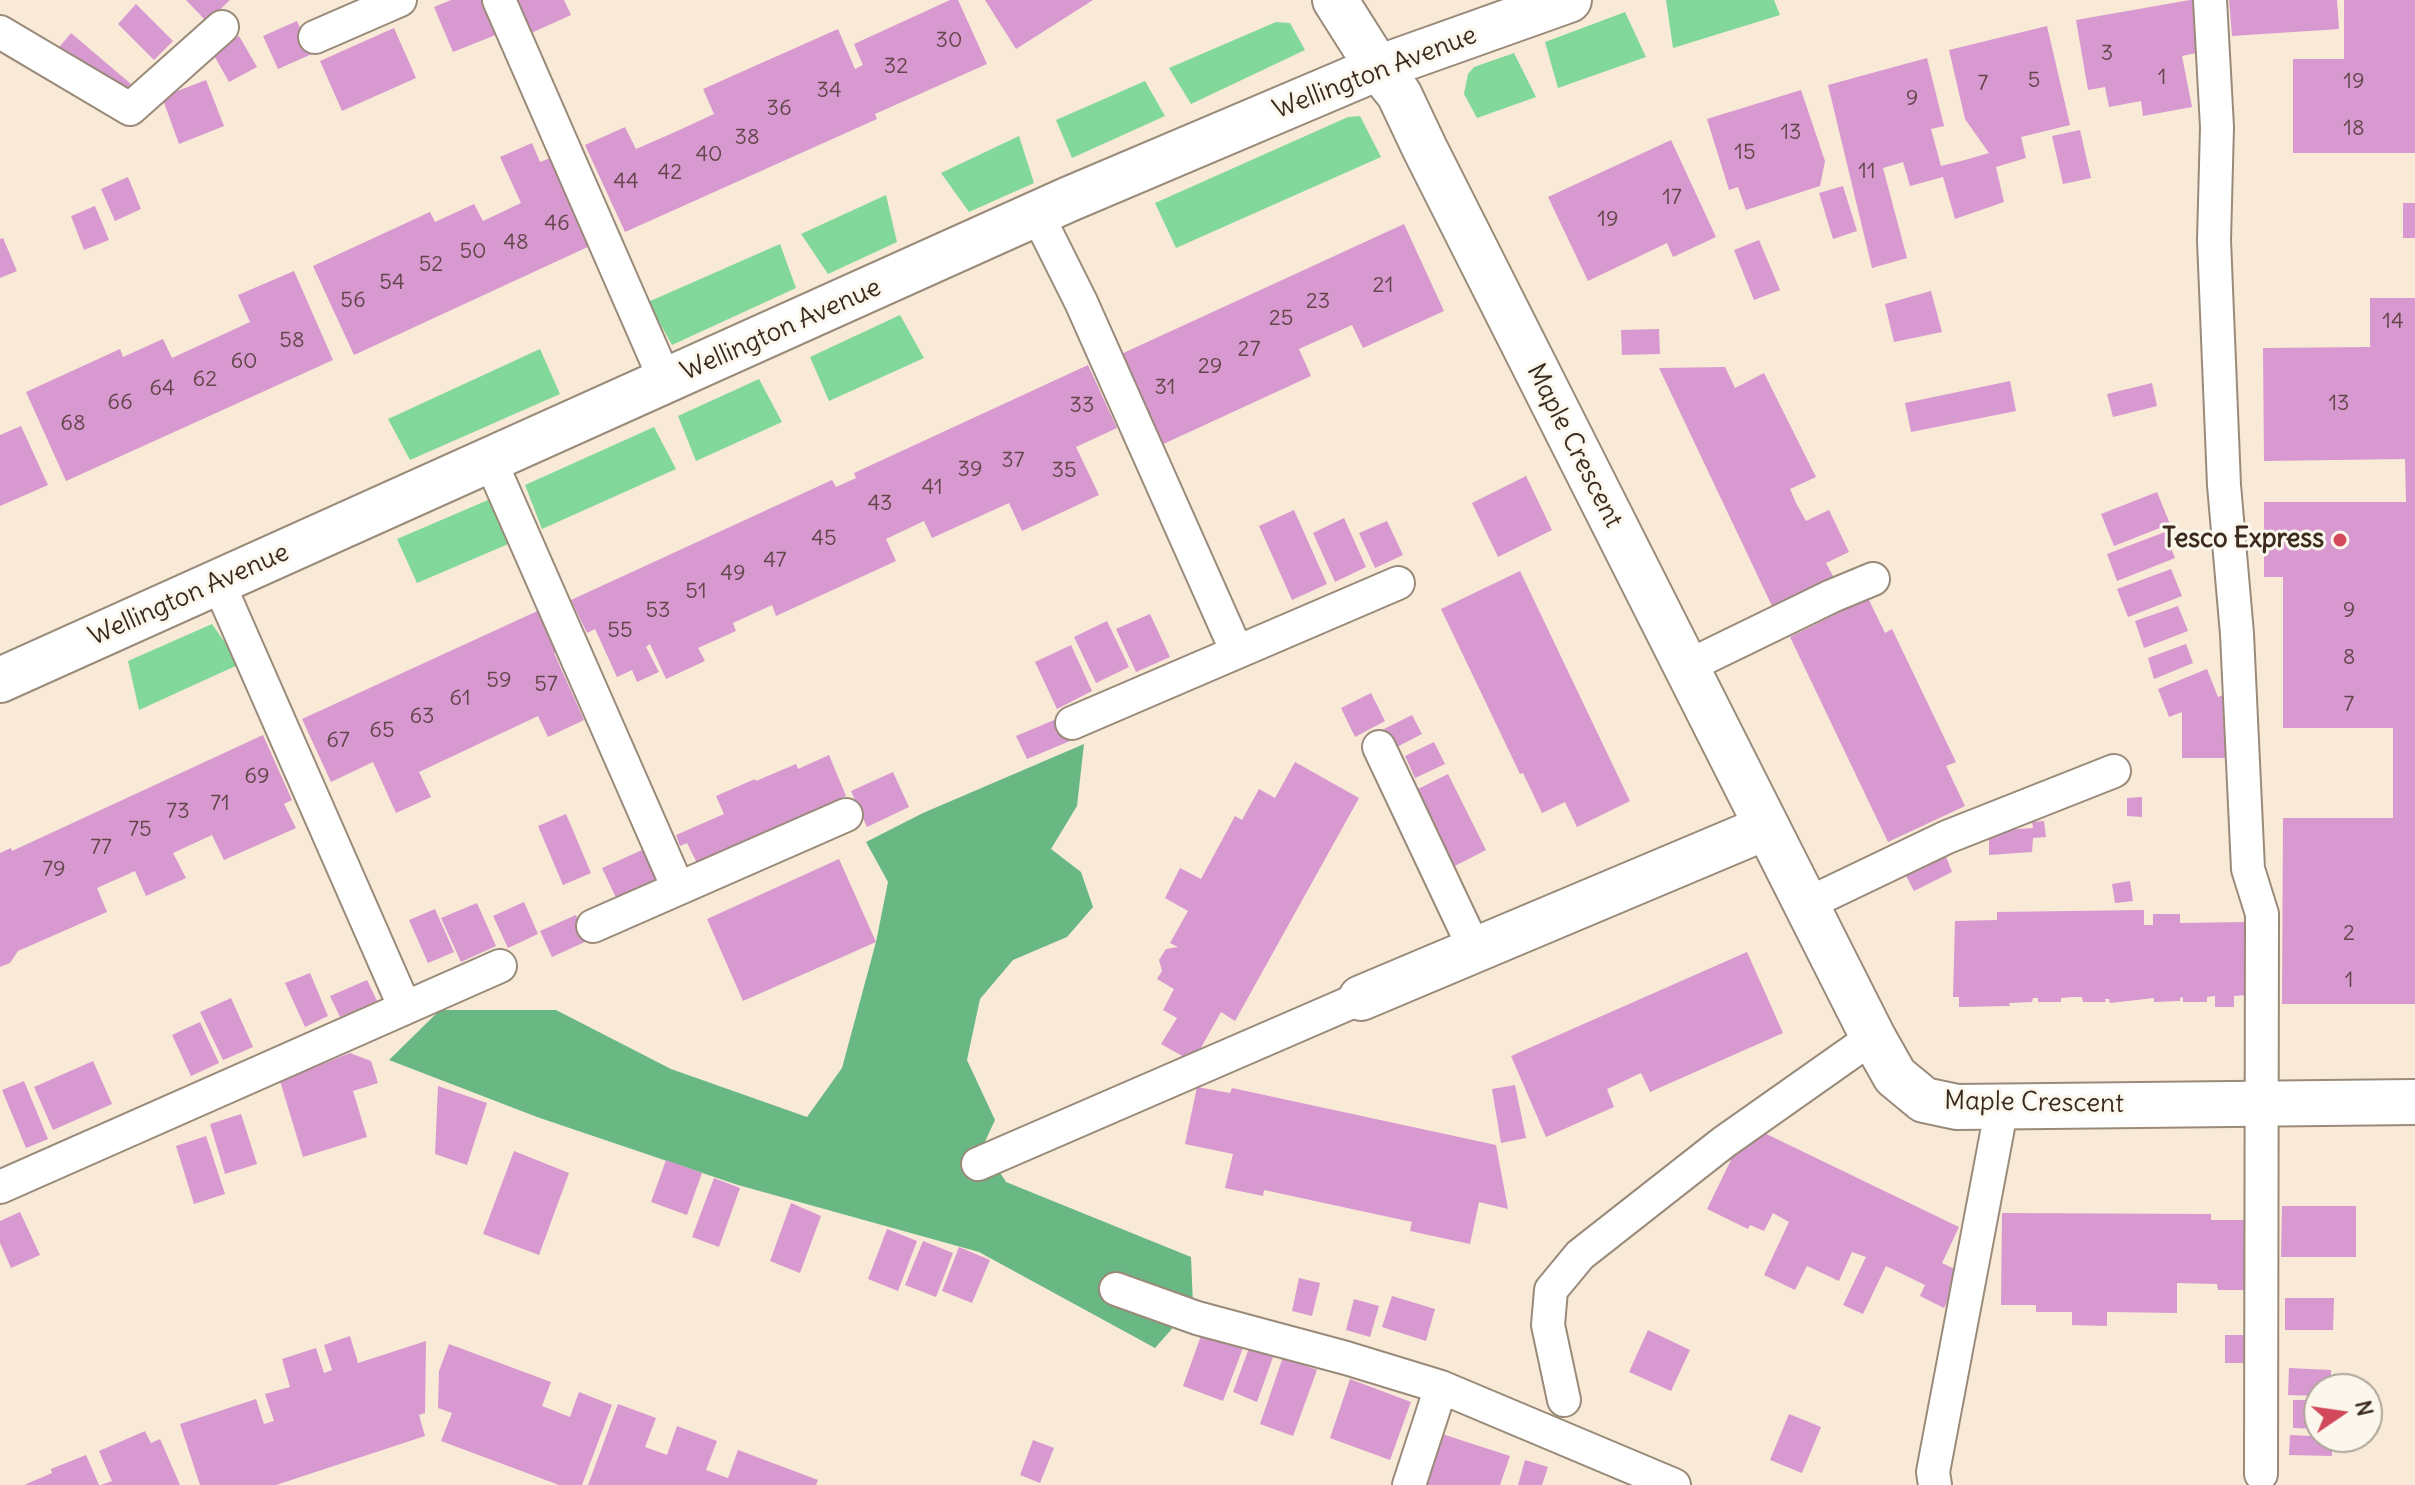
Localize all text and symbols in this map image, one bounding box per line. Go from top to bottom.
street label: Wellington Avenue [1269,20,1481,126]
house number: 30 [936,28,962,54]
house number: 3 [2101,41,2113,67]
house number: 32 [884,54,908,80]
house number: 1 [2158,65,2166,91]
house number: 5 [2028,68,2040,94]
house number: 19 [2343,69,2365,95]
house number: 7 [1978,71,1988,97]
house number: 34 [816,78,842,104]
house number: 9 [1906,86,1918,112]
house number: 36 [766,96,792,122]
house number: 18 [2343,116,2365,142]
house number: 13 [1780,120,1802,146]
house number: 38 [734,125,760,151]
house number: 15 [1734,140,1756,166]
house number: 40 [695,142,723,168]
house number: 11 [1858,159,1876,185]
house number: 42 [658,160,682,186]
house number: 44 [613,169,639,195]
house number: 17 [1662,185,1682,211]
house number: 19 [1597,207,1619,233]
house number: 46 [544,211,570,237]
house number: 48 [503,230,529,256]
house number: 50 [459,239,487,265]
house number: 52 [419,252,443,278]
house number: 54 [379,270,405,296]
street label: Wellington Avenue [676,272,886,388]
house number: 21 [1373,273,1393,299]
house number: 56 [340,288,366,314]
house number: 23 [1306,289,1330,315]
house number: 25 [1269,306,1293,332]
house number: 14 [2382,309,2404,335]
house number: 58 [279,328,305,354]
house number: 27 [1238,337,1260,363]
house number: 60 [230,349,258,375]
house number: 29 [1198,354,1222,380]
street label: Maple Crescent [1519,359,1629,533]
house number: 62 [193,367,217,393]
house number: 31 [1155,375,1175,401]
house number: 64 [149,376,175,402]
house number: 66 [107,390,133,416]
house number: 13 [2328,391,2350,417]
house number: 33 [1070,393,1094,419]
house number: 68 [60,411,86,437]
house number: 37 [1001,448,1025,474]
house number: 39 [957,457,983,483]
house number: 35 [1051,458,1077,484]
house number: 41 [921,475,943,501]
house number: 43 [867,491,893,517]
place label: Tesco Express [2162,524,2324,556]
house number: 45 [811,526,837,552]
marker: Tesco Express [2331,531,2349,549]
street label: Wellington Avenue [84,537,294,653]
house number: 47 [763,548,787,574]
house number: 49 [720,561,746,587]
house number: 51 [685,579,707,605]
house number: 53 [645,598,671,624]
house number: 9 [2343,598,2355,624]
house number: 55 [607,618,633,644]
house number: 8 [2343,645,2355,671]
house number: 59 [486,668,512,694]
house number: 57 [534,672,558,698]
house number: 61 [449,686,471,712]
house number: 7 [2344,692,2354,718]
house number: 63 [409,704,435,730]
house number: 65 [369,718,395,744]
house number: 67 [326,728,350,754]
house number: 69 [244,764,270,790]
house number: 71 [210,791,230,817]
house number: 73 [166,799,190,825]
house number: 75 [128,817,152,843]
house number: 77 [90,835,112,861]
house number: 79 [42,857,66,883]
house number: 2 [2343,921,2355,947]
house number: 1 [2345,968,2353,994]
street label: Maple Crescent [1944,1086,2124,1120]
north arrow [2303,1373,2383,1453]
text: N [2349,1397,2380,1419]

